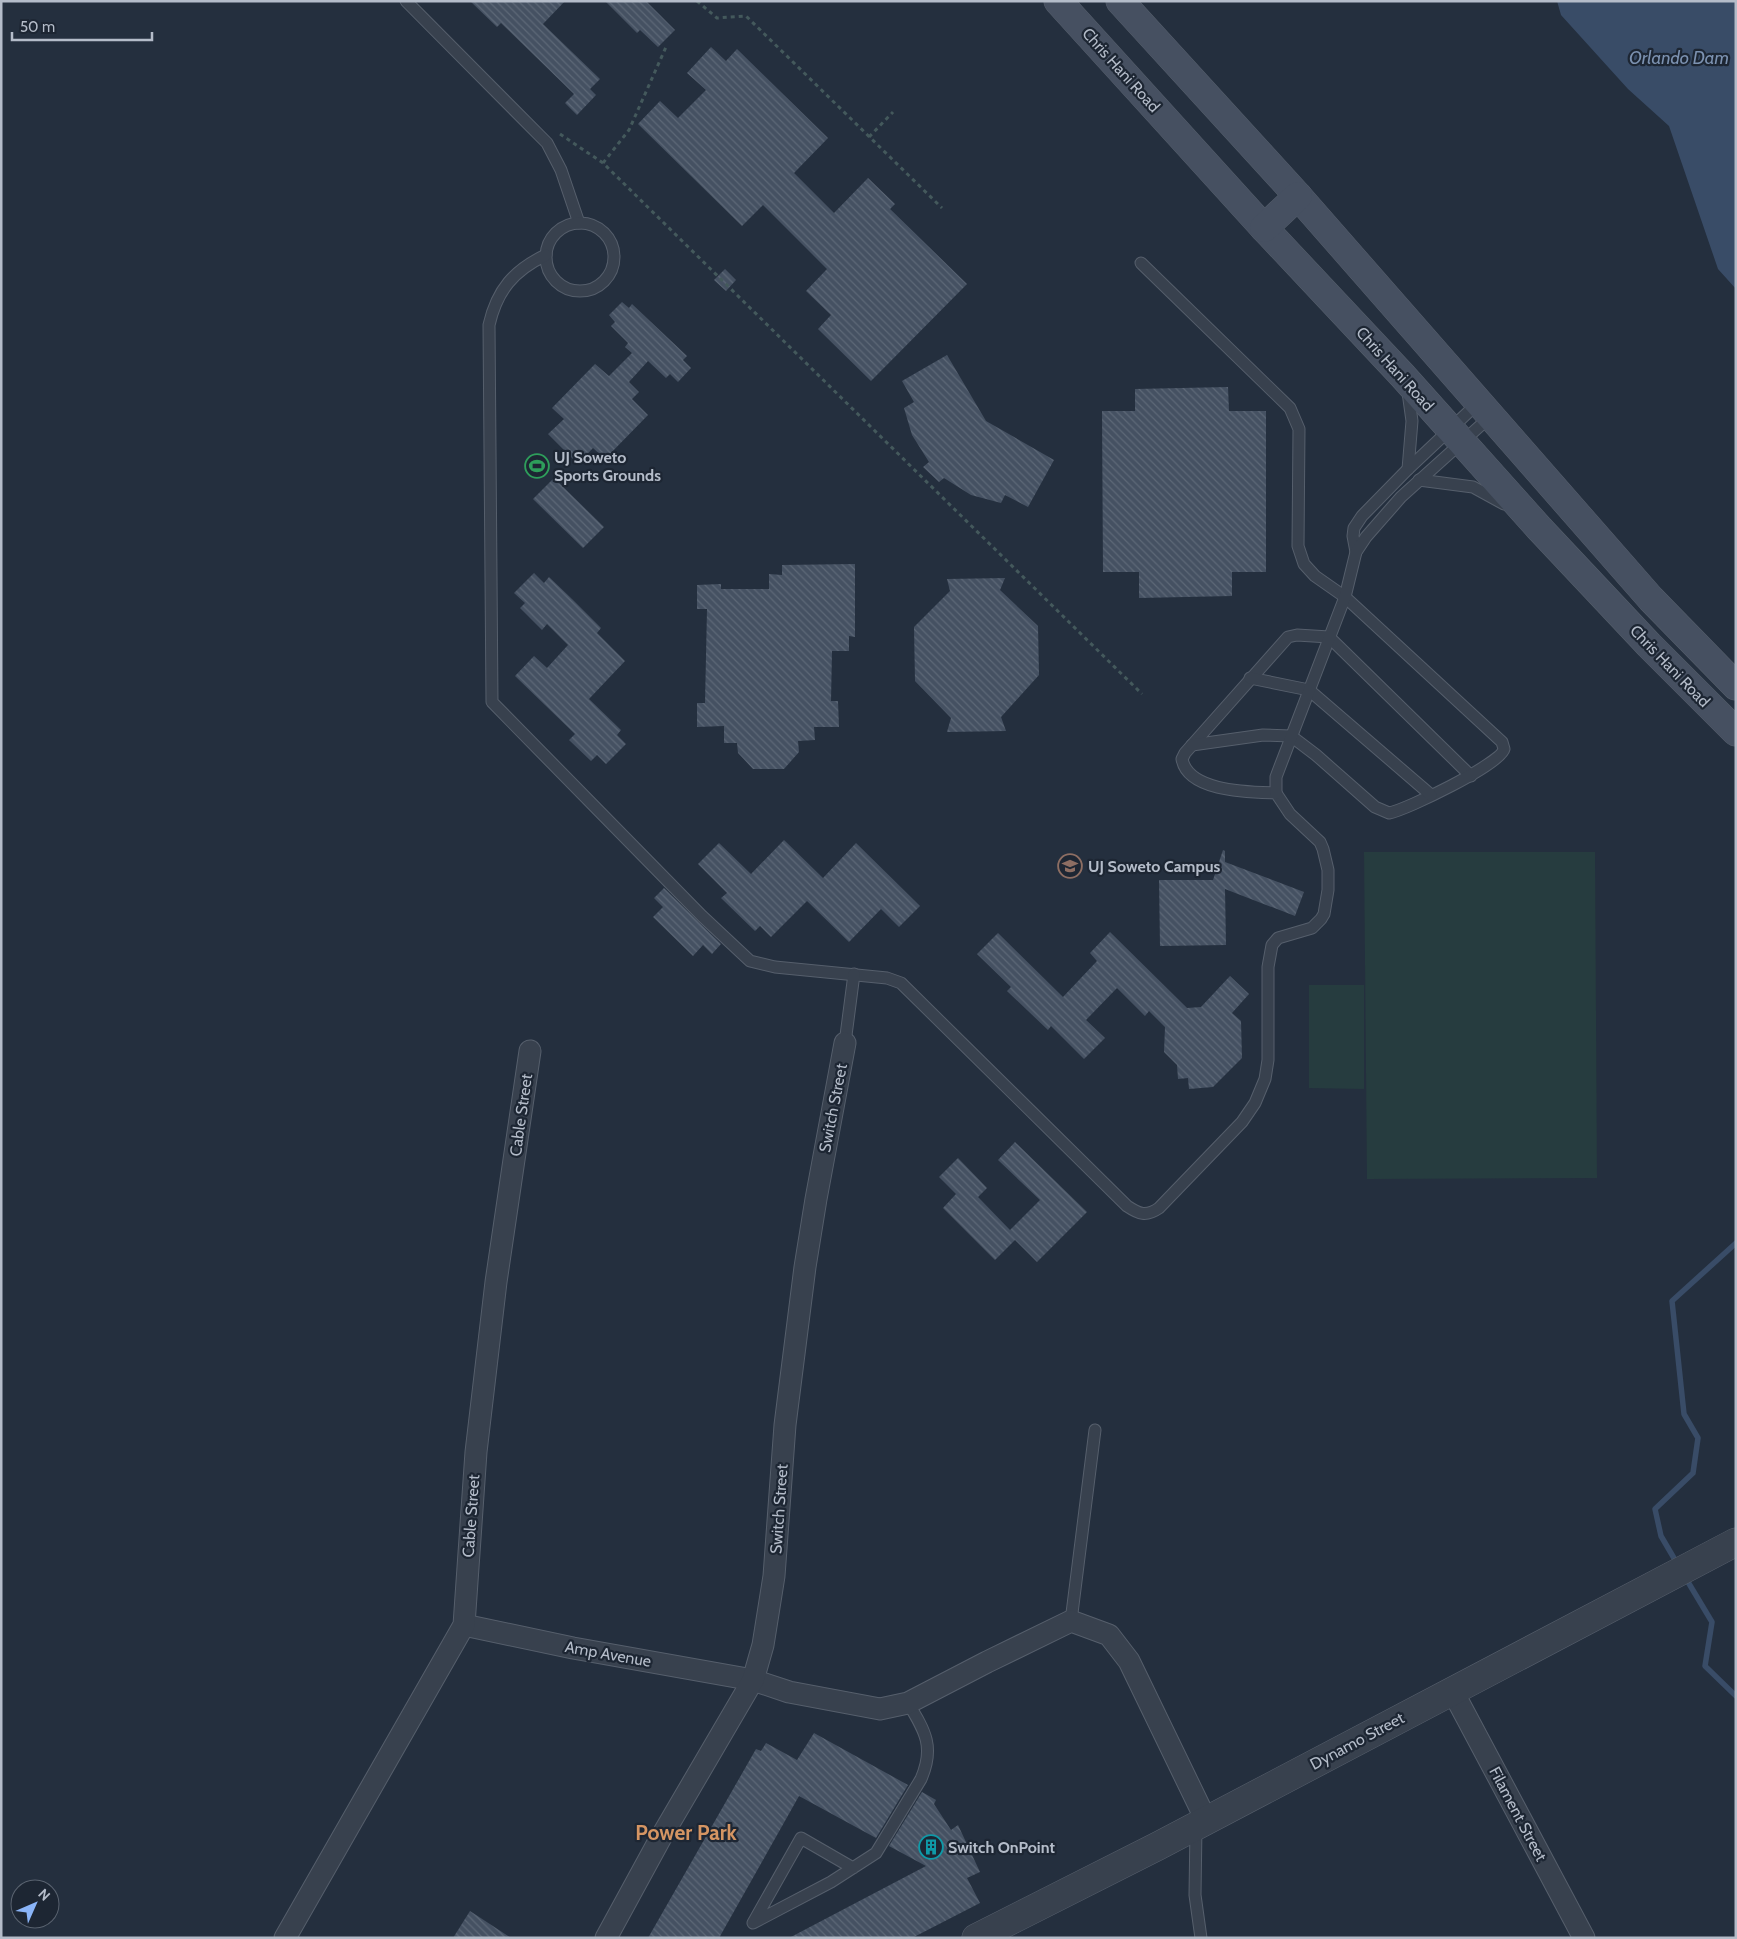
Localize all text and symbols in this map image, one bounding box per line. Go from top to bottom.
scale bar [12,10,152,42]
text: 50 m [20,18,55,36]
street label: Chris Hani Road [1078,24,1164,116]
water label: Orlando Dam [1629,47,1729,69]
street label: Chris Hani Road [1352,323,1438,415]
place label: UJ Soweto Sports Grounds [554,448,661,485]
sports icon: UJ Soweto Sports Grounds [524,453,550,479]
street label: Chris Hani Road [1626,621,1714,711]
school or university icon: UJ Soweto Campus [1057,853,1083,879]
place label: UJ Soweto Campus [1088,857,1220,876]
street label: Switch Street [815,1061,851,1154]
street label: Cable Street [506,1072,536,1157]
street label: Switch Street [766,1463,792,1555]
street label: Cable Street [459,1473,483,1558]
street label: Amp Avenue [563,1637,653,1671]
street label: Dynamo Street [1307,1708,1408,1774]
street label: Filament Street [1485,1764,1551,1865]
district label: Power Park [635,1820,738,1845]
building icon: Switch OnPoint [918,1834,944,1860]
place label: Switch OnPoint [948,1838,1055,1857]
north arrow [10,1879,60,1929]
text: N [34,1885,54,1905]

